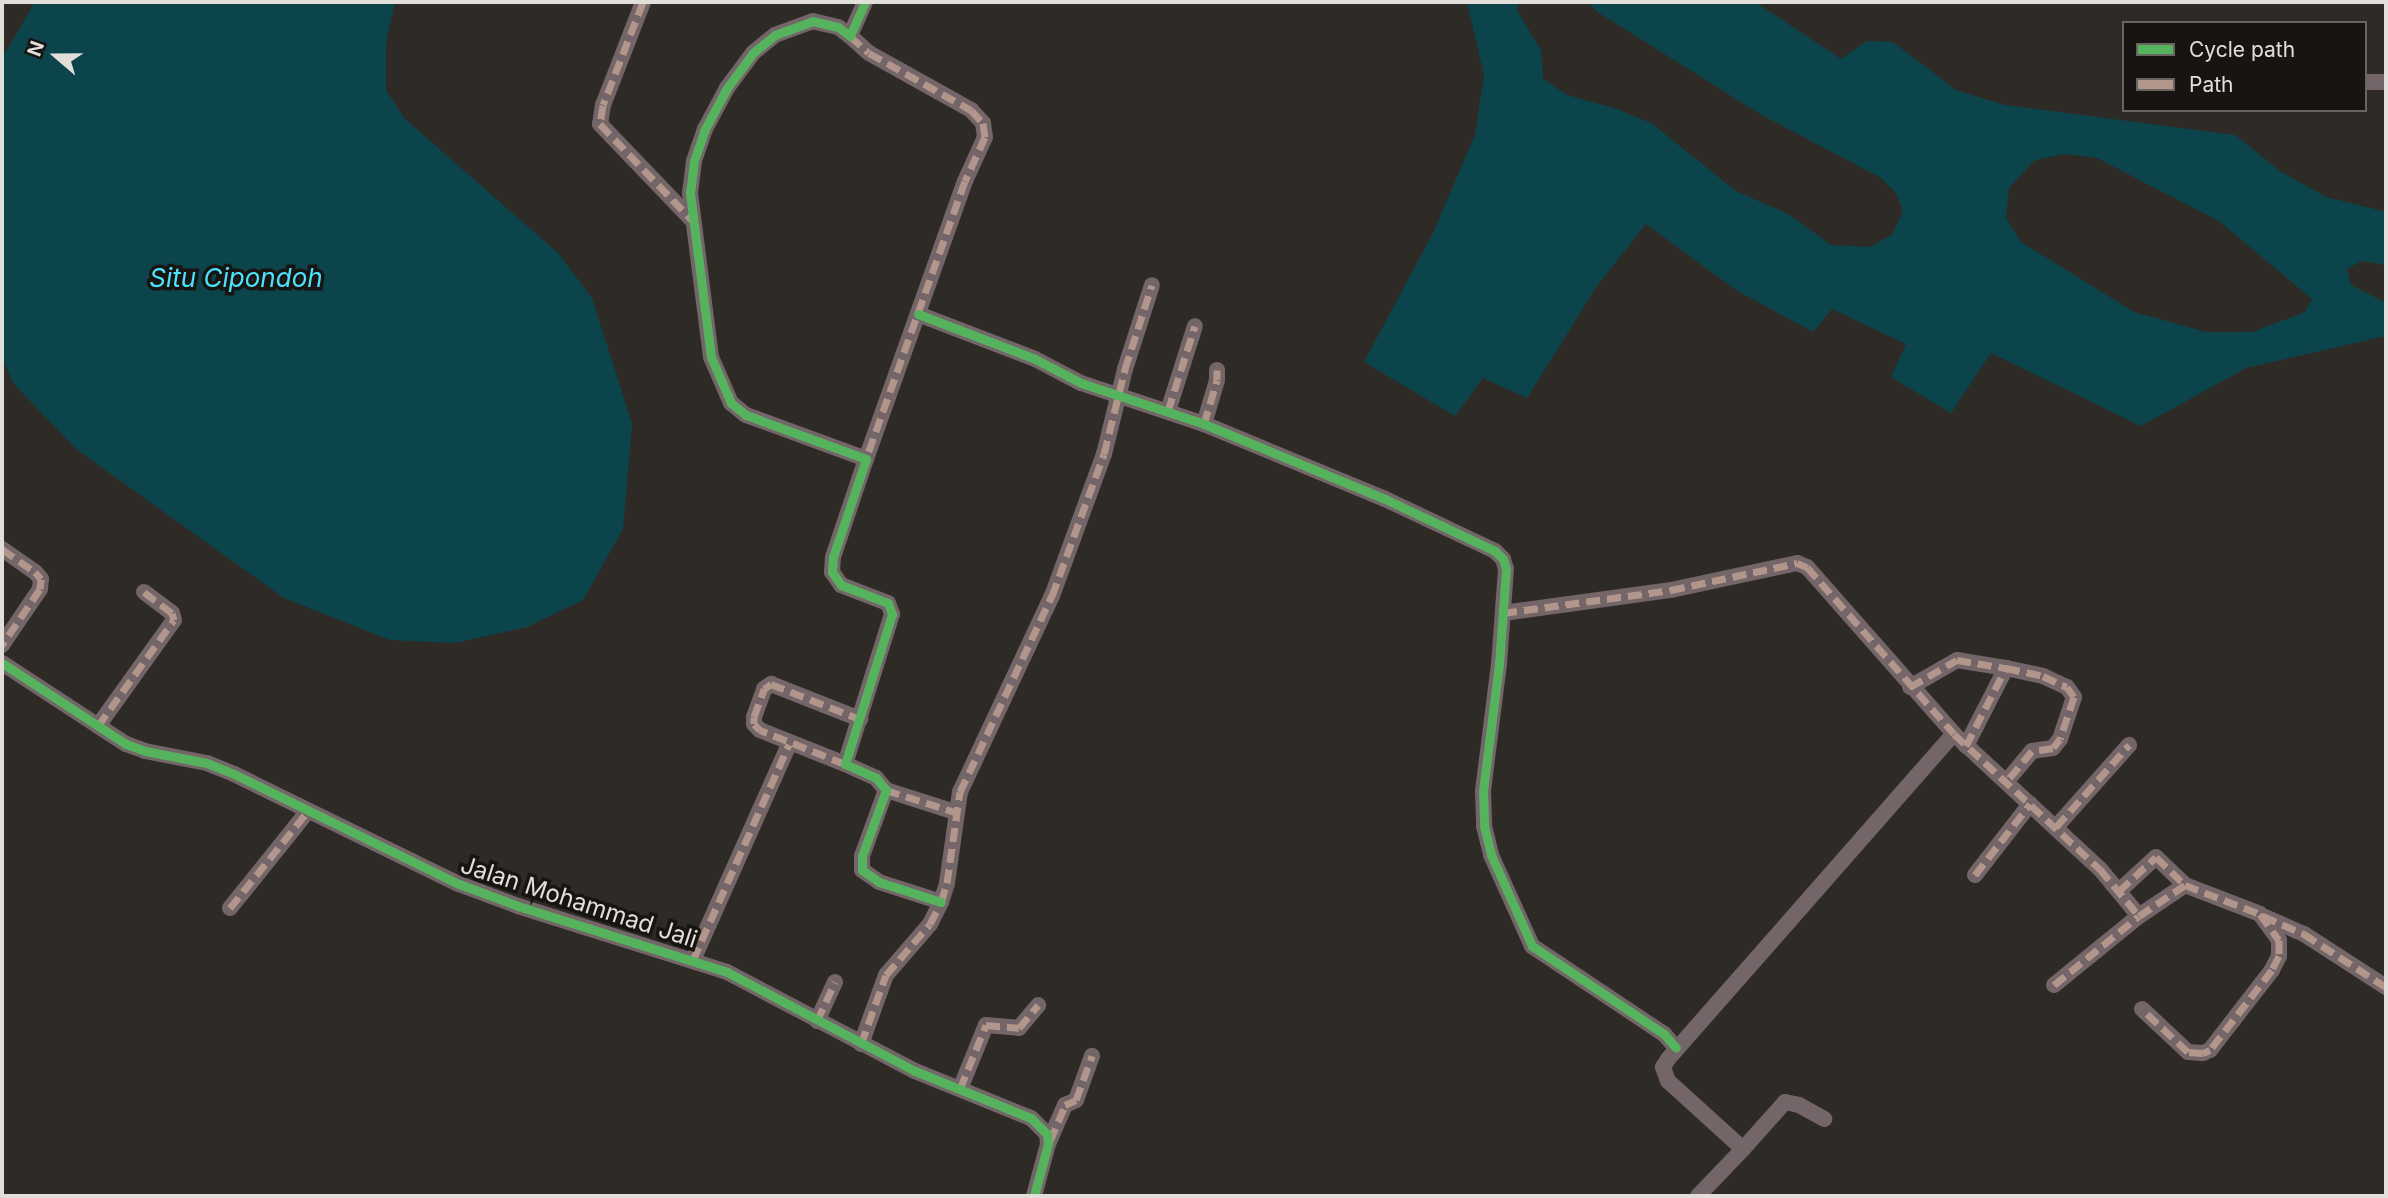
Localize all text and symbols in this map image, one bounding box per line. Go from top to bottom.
north arrow [21,21,91,91]
legend [2122,21,2367,112]
text: Cycle path [2189,37,2295,62]
text: N [23,38,49,59]
text: Path [2189,72,2234,97]
water label: Situ Cipondoh [149,262,323,294]
street label: Jalan Mohammad Jali [457,850,701,954]

